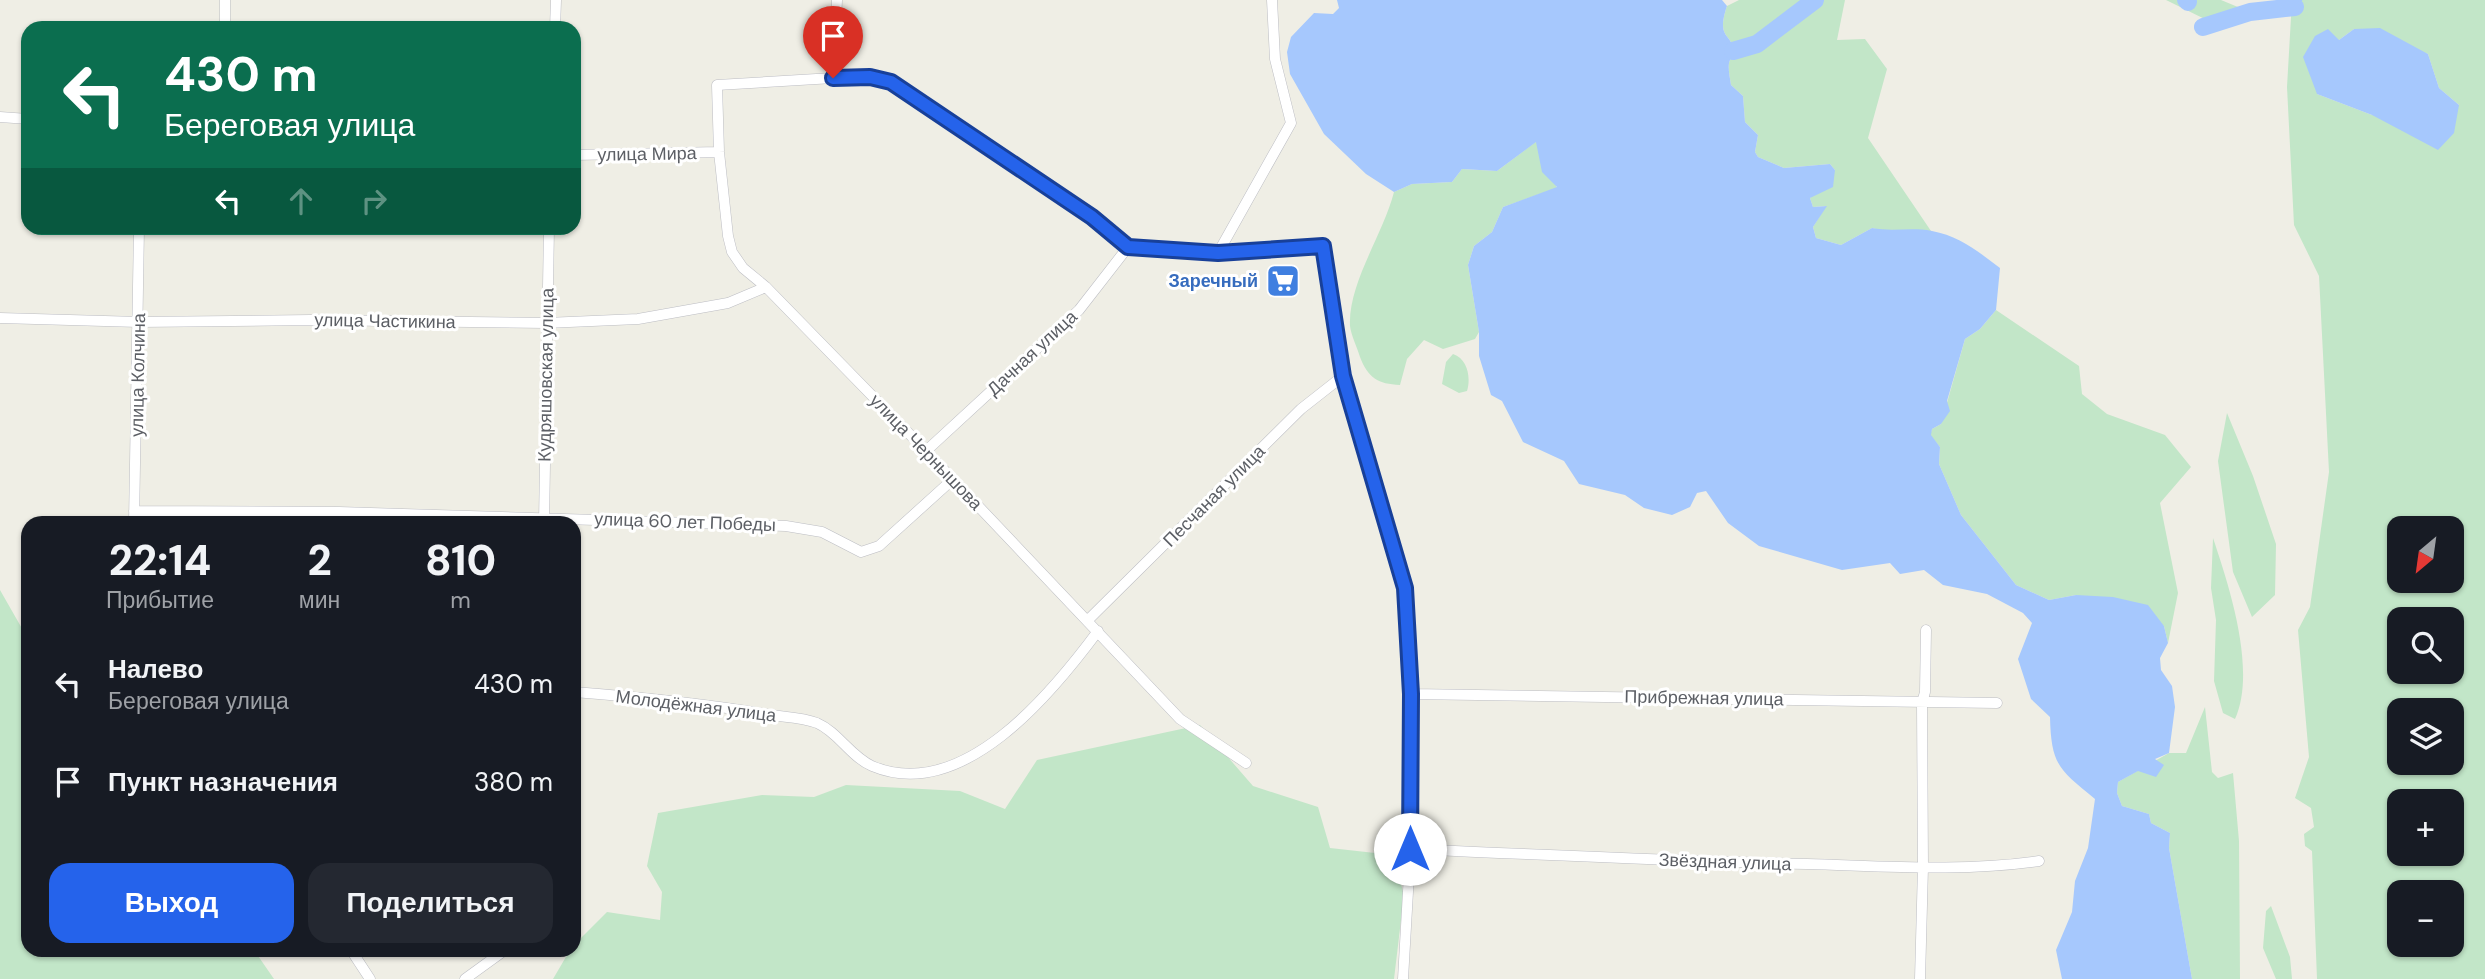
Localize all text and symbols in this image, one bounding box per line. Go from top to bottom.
pin [803,6,863,78]
icon: arrive [814,17,852,55]
text: 430 m [164,42,318,106]
icon: left [49,49,140,140]
text: Береговая улица [164,104,415,146]
street label: улица Мира [597,141,698,167]
icon: left [209,182,247,220]
icon: ahead [282,182,320,220]
icon: right [355,182,393,220]
supermarket icon: Заречный [1264,262,1302,300]
place label: Заречный [1168,269,1258,293]
street label: Кудряшовская улица [532,287,560,462]
street label: Дачная улица [982,304,1083,401]
street label: улица Частикина [314,308,457,334]
street label: улица Колчина [125,312,151,437]
street label: улица Чернышова [864,389,988,516]
street label: Песчаная улица [1158,439,1271,552]
street label: улица 60 лет Победы [594,507,776,537]
north arrow [2387,516,2464,593]
map controls [2387,516,2464,957]
text: 22:14 [109,533,211,588]
text: 2 [307,533,332,588]
text: 810 [425,533,496,588]
text: Прибытие [106,585,214,615]
text: мин [299,585,340,615]
text: m [450,585,471,615]
button: search [2387,607,2464,684]
text: Налево [108,652,203,686]
icon: left [49,665,87,703]
text: 430 m [474,667,553,701]
street label: Молодёжная улица [614,684,779,728]
street label: Прибрежная улица [1624,685,1785,711]
text: Береговая улица [108,686,289,716]
button: layers [2387,698,2464,775]
icon: arrive [49,763,87,801]
text: Пункт назначения [108,765,338,799]
text: 380 m [474,765,553,799]
button: + [2387,789,2464,866]
position arrow [1373,812,1447,886]
street label: Звёздная улица [1658,848,1793,876]
button: Выход [49,863,294,943]
button: Поделиться [308,863,553,943]
button: − [2387,880,2464,957]

